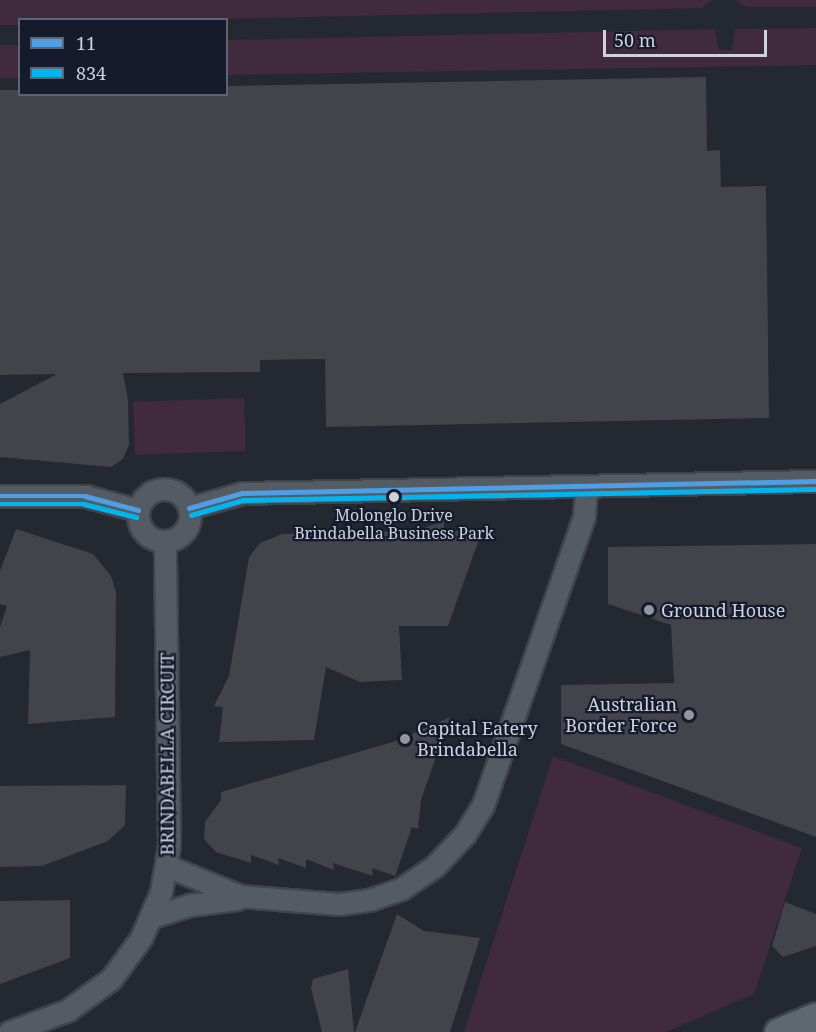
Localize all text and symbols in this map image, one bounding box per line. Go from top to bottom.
legend [18,18,228,96]
scale bar [606,18,770,56]
text: 50 m [614,28,656,52]
text: 11 [76,31,96,55]
text: 834 [76,61,106,85]
marker: Molonglo Drive Brindabella Business Park [388,491,400,503]
place label: Molonglo Drive Brindabella Business Park [294,505,494,543]
place label: Ground House [661,599,785,621]
marker: Ground House [642,603,656,617]
street label: BRINDABELLA CIRCUIT [156,653,178,855]
place label: Australian Border Force [565,694,677,736]
marker: Australian Border Force [682,708,696,722]
place label: Capital Eatery Brindabella [417,718,538,760]
marker: Capital Eatery Brindabella [398,732,412,746]

